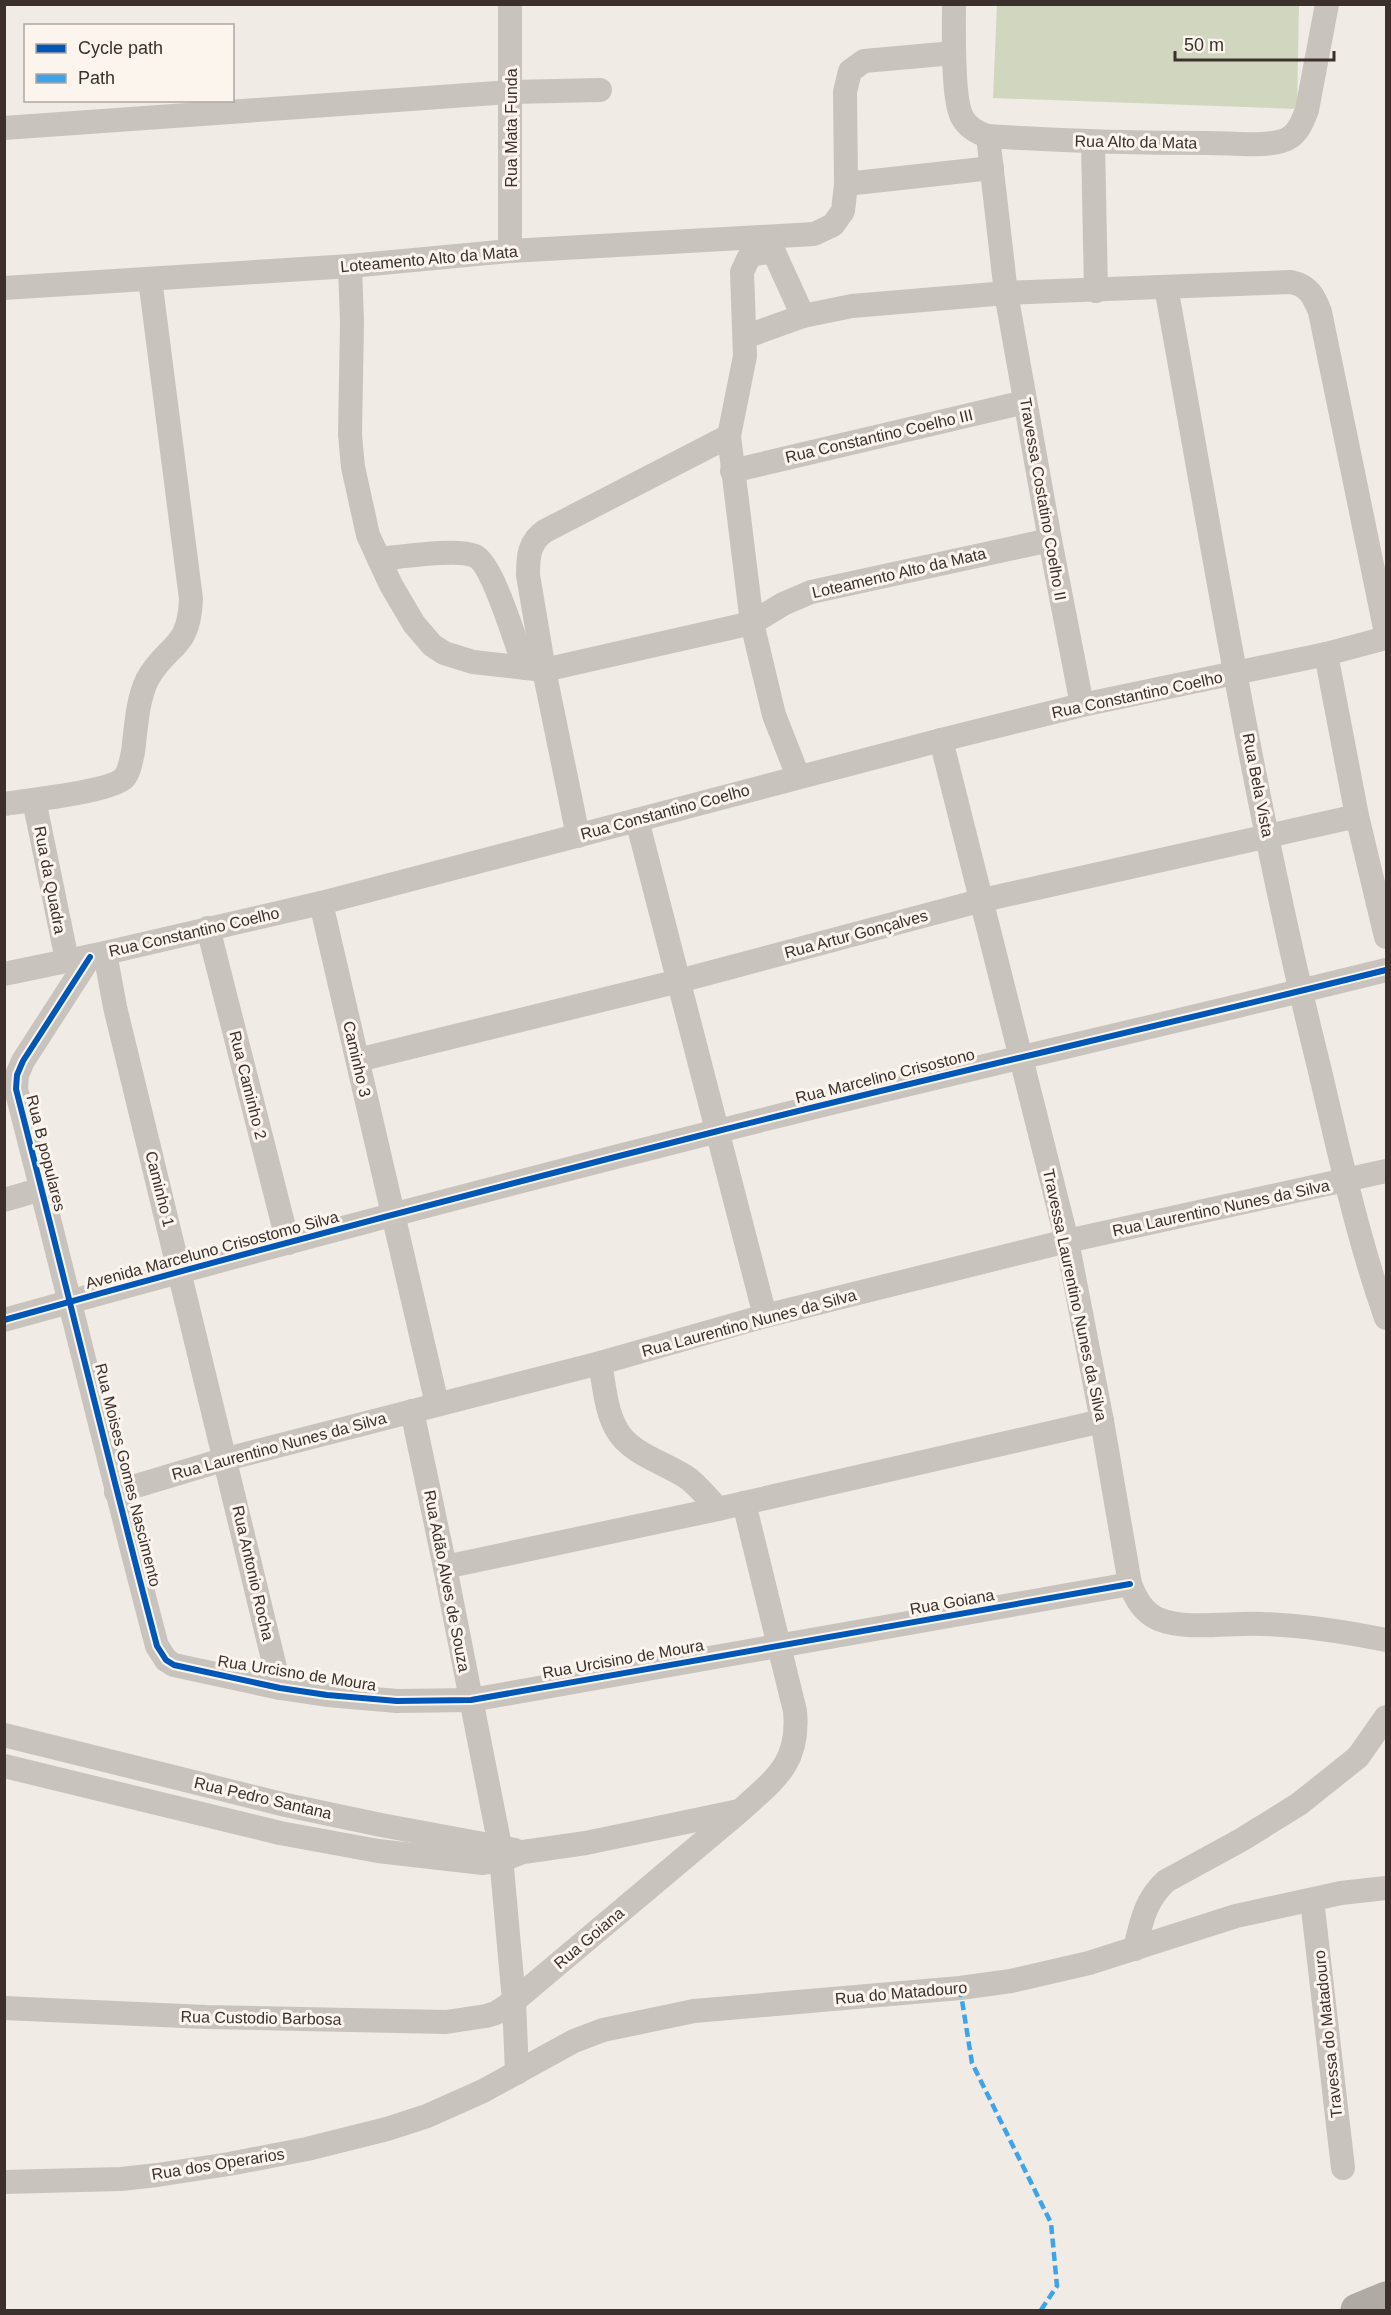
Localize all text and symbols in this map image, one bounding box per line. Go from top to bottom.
legend [24,24,234,102]
scale bar [1175,24,1334,62]
text: 50 m [1184,35,1224,55]
text: Cycle path [78,38,163,58]
text: Path [78,68,115,88]
street label: Rua Mata Funda [503,68,520,188]
street label: Rua Alto da Mata [1074,132,1198,152]
street label: Loteamento Alto da Mata [340,243,518,275]
street label: Travessa Costatino Coelho II [1017,396,1069,602]
street label: Rua Constantino Coelho III [783,406,975,466]
street label: Loteamento Alto da Mata [810,545,988,601]
street label: Rua Constantino Coelho [1050,669,1224,721]
street label: Rua Bela Vista [1240,732,1276,839]
street label: Rua Constantino Coelho [579,781,751,843]
street label: Rua da Quadra [31,825,69,935]
street label: Rua Constantino Coelho [107,904,281,960]
street label: Rua Artur Gonçalves [783,907,929,961]
street label: Caminho 3 [340,1019,374,1099]
street label: Rua Caminho 2 [226,1029,270,1141]
street label: Rua Marcelino Crisostono [794,1045,976,1107]
street label: Rua B populares [23,1093,69,1213]
street label: Caminho 1 [142,1149,178,1229]
street label: Travessa Laurentino Nunes da Silva [1040,1167,1110,1423]
street label: Rua Laurentino Nunes da Silva [1111,1177,1331,1239]
street label: Avenida Marceluno Crisostomo Silva [84,1208,340,1292]
street label: Rua Laurentino Nunes da Silva [640,1286,858,1360]
street label: Rua Moises Gomes Nascimento [92,1362,164,1588]
street label: Rua Laurentino Nunes da Silva [170,1409,388,1483]
street label: Rua Adão Alves de Souza [421,1489,473,1674]
street label: Rua Antonio Rocha [229,1504,277,1642]
street label: Rua Goiana [908,1586,996,1618]
street label: Rua Urcisino de Moura [541,1636,705,1682]
street label: Rua Urcisno de Moura [217,1652,377,1694]
street label: Rua Pedro Santana [193,1774,333,1822]
street label: Rua Goiana [551,1904,627,1972]
street label: Travessa do Matadouro [1311,1949,1345,2119]
street label: Rua do Matadouro [834,1979,968,2007]
street label: Rua Custodio Barbosa [180,2008,342,2028]
street label: Rua dos Operarios [150,2145,286,2183]

